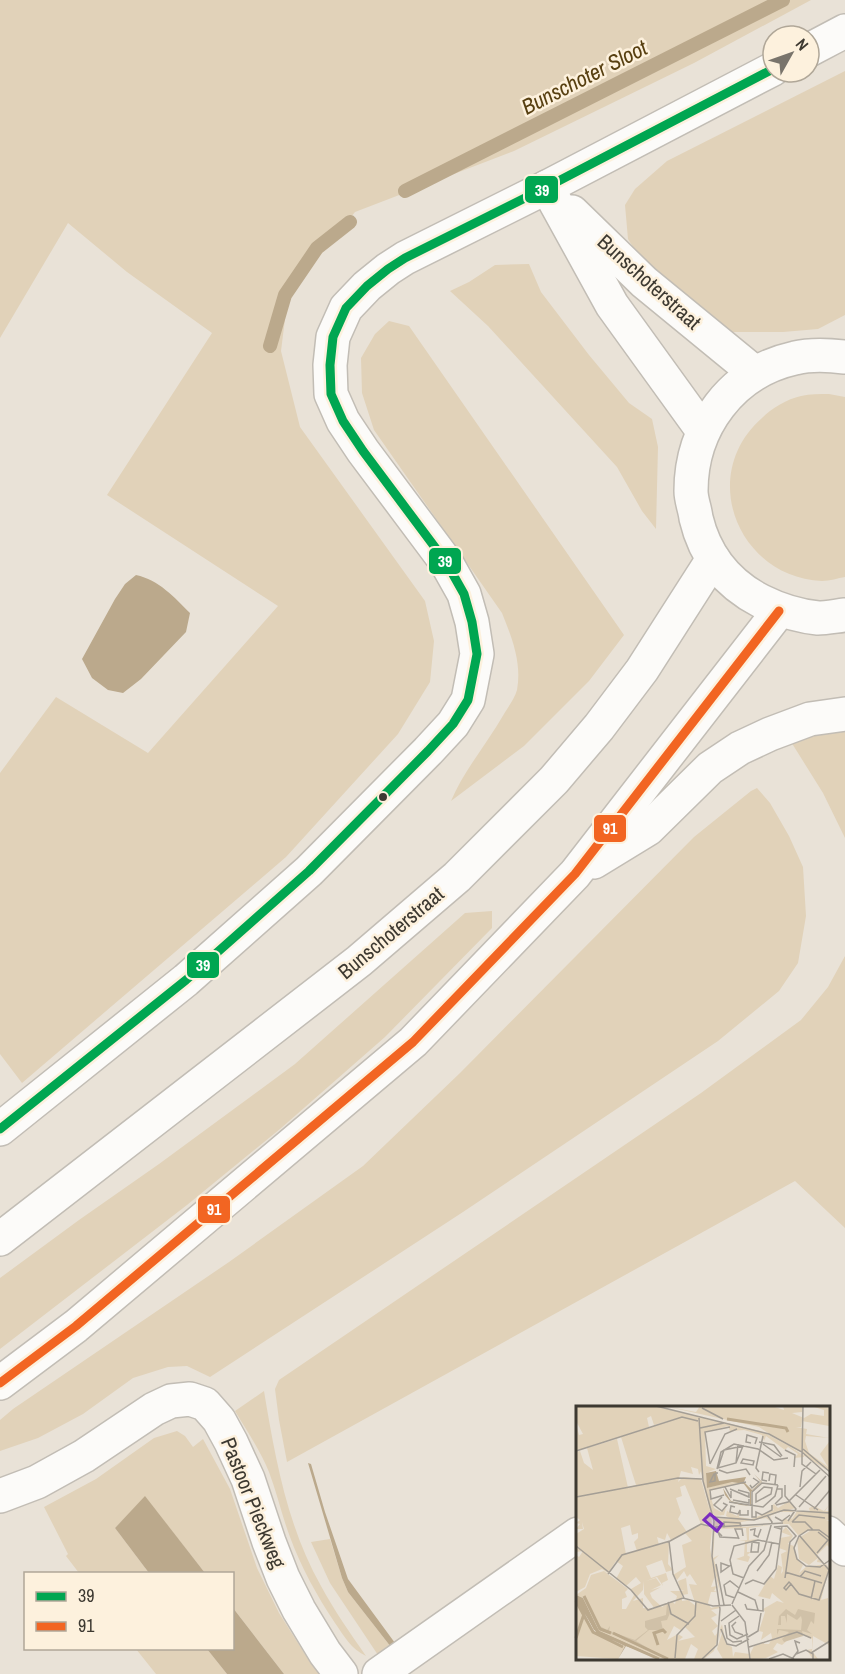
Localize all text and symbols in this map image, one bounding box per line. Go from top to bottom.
north arrow [761,24,821,84]
water label: Bunschoter Sloot [516,32,653,122]
text: N [791,34,814,55]
line badge: 39 [524,175,559,204]
text: 39 [535,179,549,201]
street label: Bunschoterstraat [591,227,708,336]
line badge: 39 [428,547,462,575]
text: 39 [438,550,452,572]
unlabelled marker [377,791,389,803]
line badge: 91 [593,814,627,843]
text: 91 [603,817,618,839]
street label: Bunschoterstraat [331,880,450,986]
line badge: 39 [186,951,220,979]
text: 39 [196,954,210,976]
line badge: 91 [197,1195,231,1224]
text: 91 [207,1198,222,1220]
inset map [576,1406,830,1659]
street label: Pastoor Pieckweg [214,1433,293,1573]
legend [24,1572,234,1650]
text: 39 [78,1583,94,1608]
text: 91 [78,1613,95,1638]

